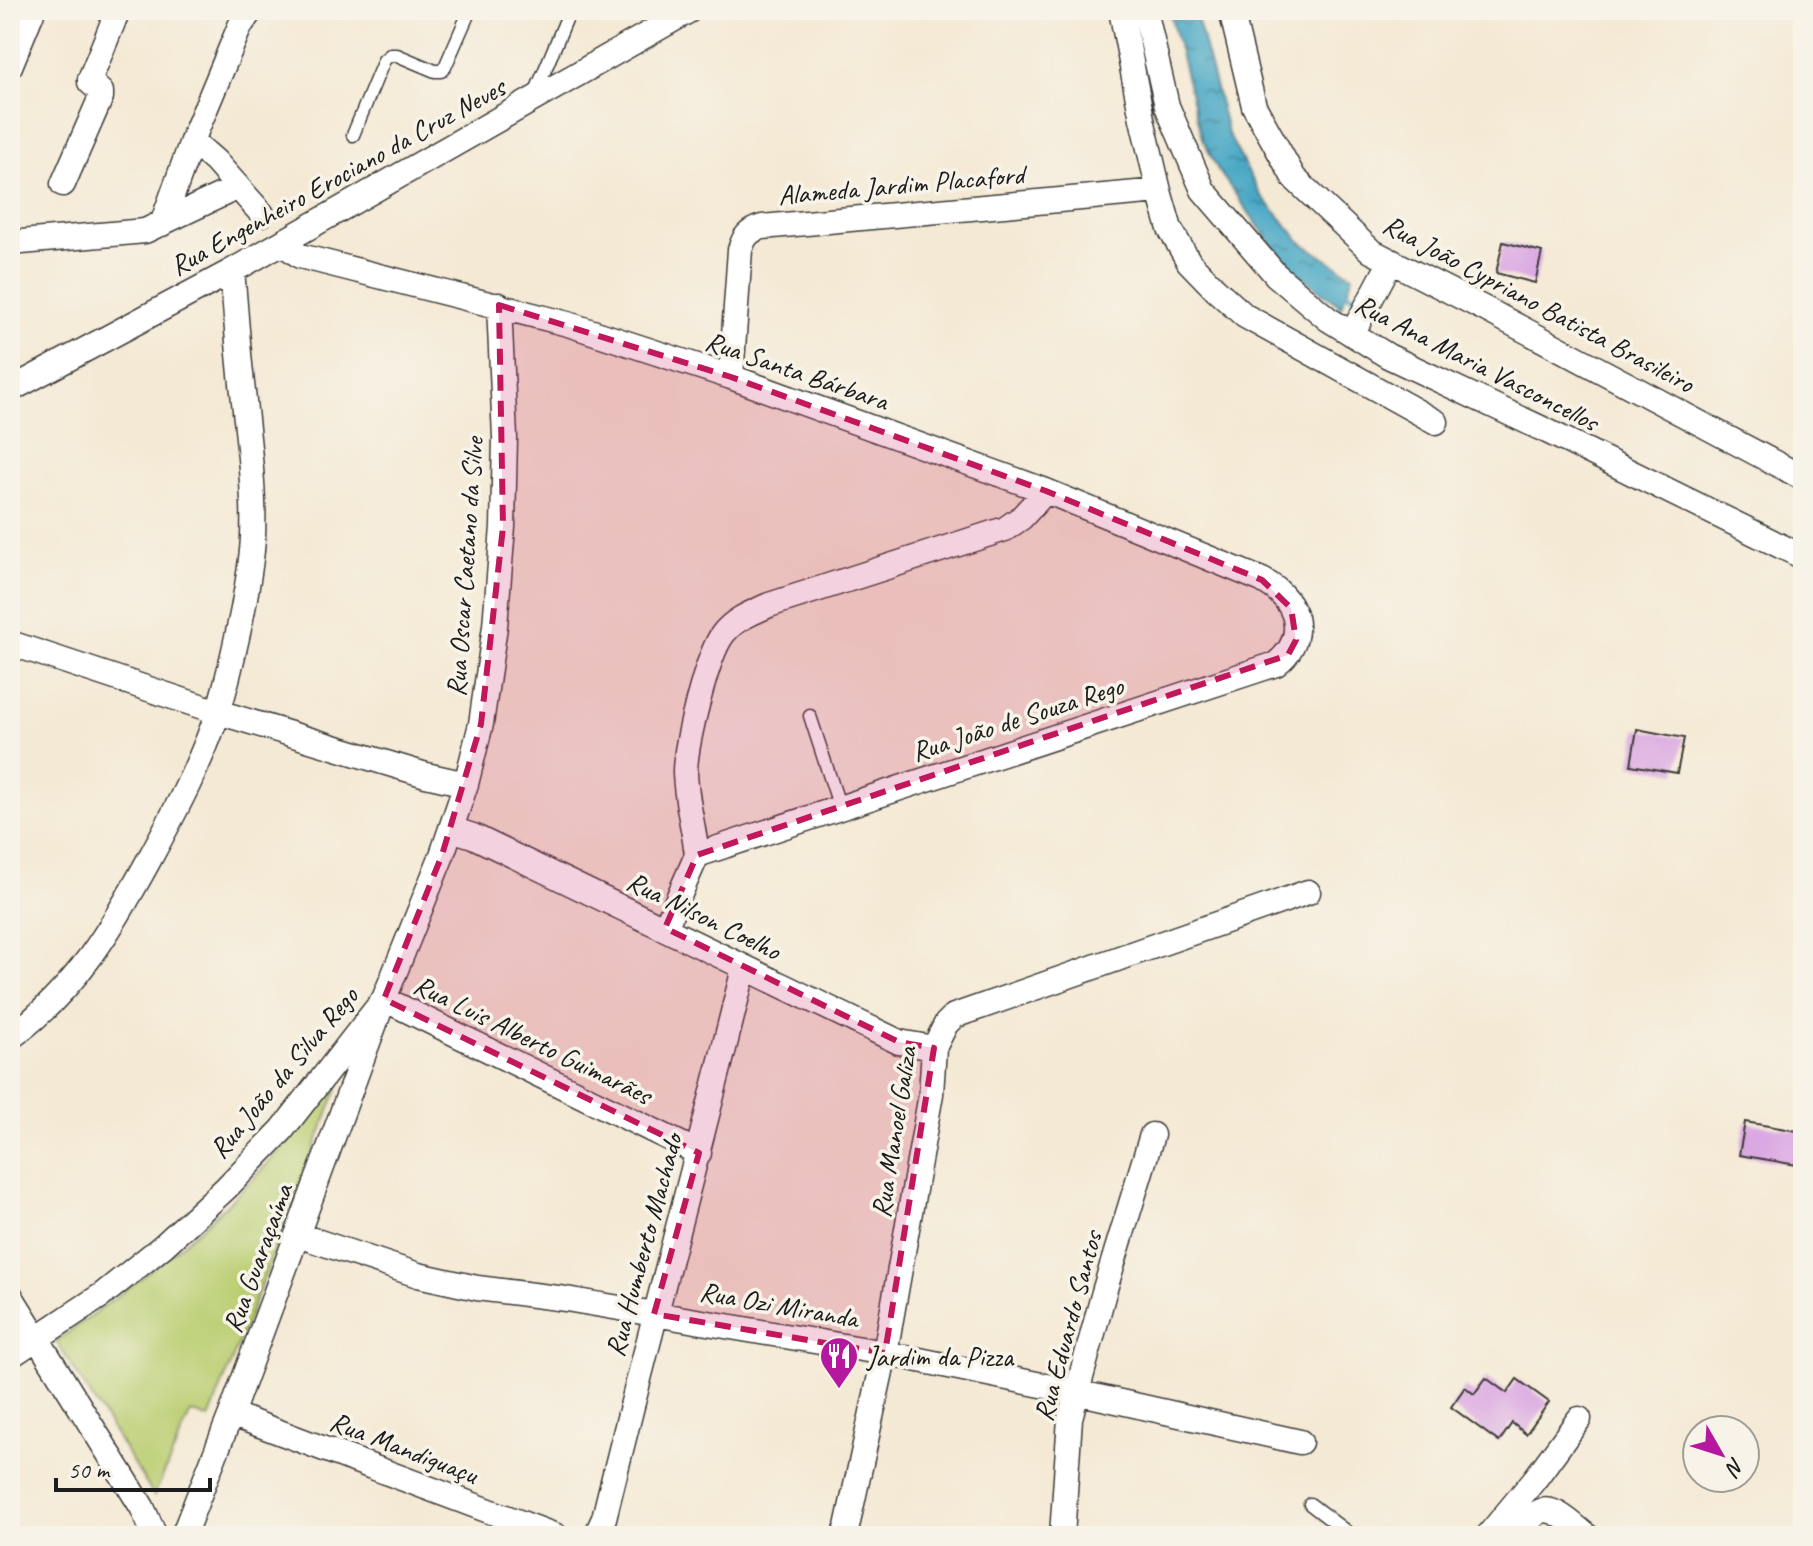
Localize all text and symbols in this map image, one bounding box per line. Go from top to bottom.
street label: Rua Engenheiro Erociano da Cruz Neves [164,68,513,283]
street label: Alameda Jardim Placaford [777,156,1029,213]
street label: Rua João Cypriano Batista Brasileiro [1377,207,1702,401]
street label: Rua Ana Maria Vasconcellos [1349,286,1606,440]
street label: Rua Santa Bárbara [701,323,894,419]
street label: Rua Oscar Caetano da Silve [438,434,491,698]
street label: Rua João de Souza Rego [907,667,1129,769]
street label: Rua Nilson Coelho [621,863,788,969]
street label: Rua Luis Alberto Guimarães [408,967,659,1113]
street label: Rua João da Silva Rego [201,978,367,1165]
street label: Rua Manoel Galiza [863,1042,925,1220]
street label: Rua Humberto Machado [597,1127,691,1360]
street label: Rua Guaraçaíma [214,1177,301,1337]
street label: Rua Eduardo Santos [1025,1225,1110,1425]
street label: Rua Ozi Miranda [697,1273,863,1336]
restaurant icon: Jardim da Pizza [818,1335,860,1390]
place label: Jardim da Pizza [865,1339,1015,1374]
street label: Rua Mandiguaçu [325,1403,484,1492]
north arrow [1681,1414,1761,1494]
scale bar [56,1442,210,1492]
text: N [1718,1452,1751,1483]
text: 50 m [68,1455,111,1485]

